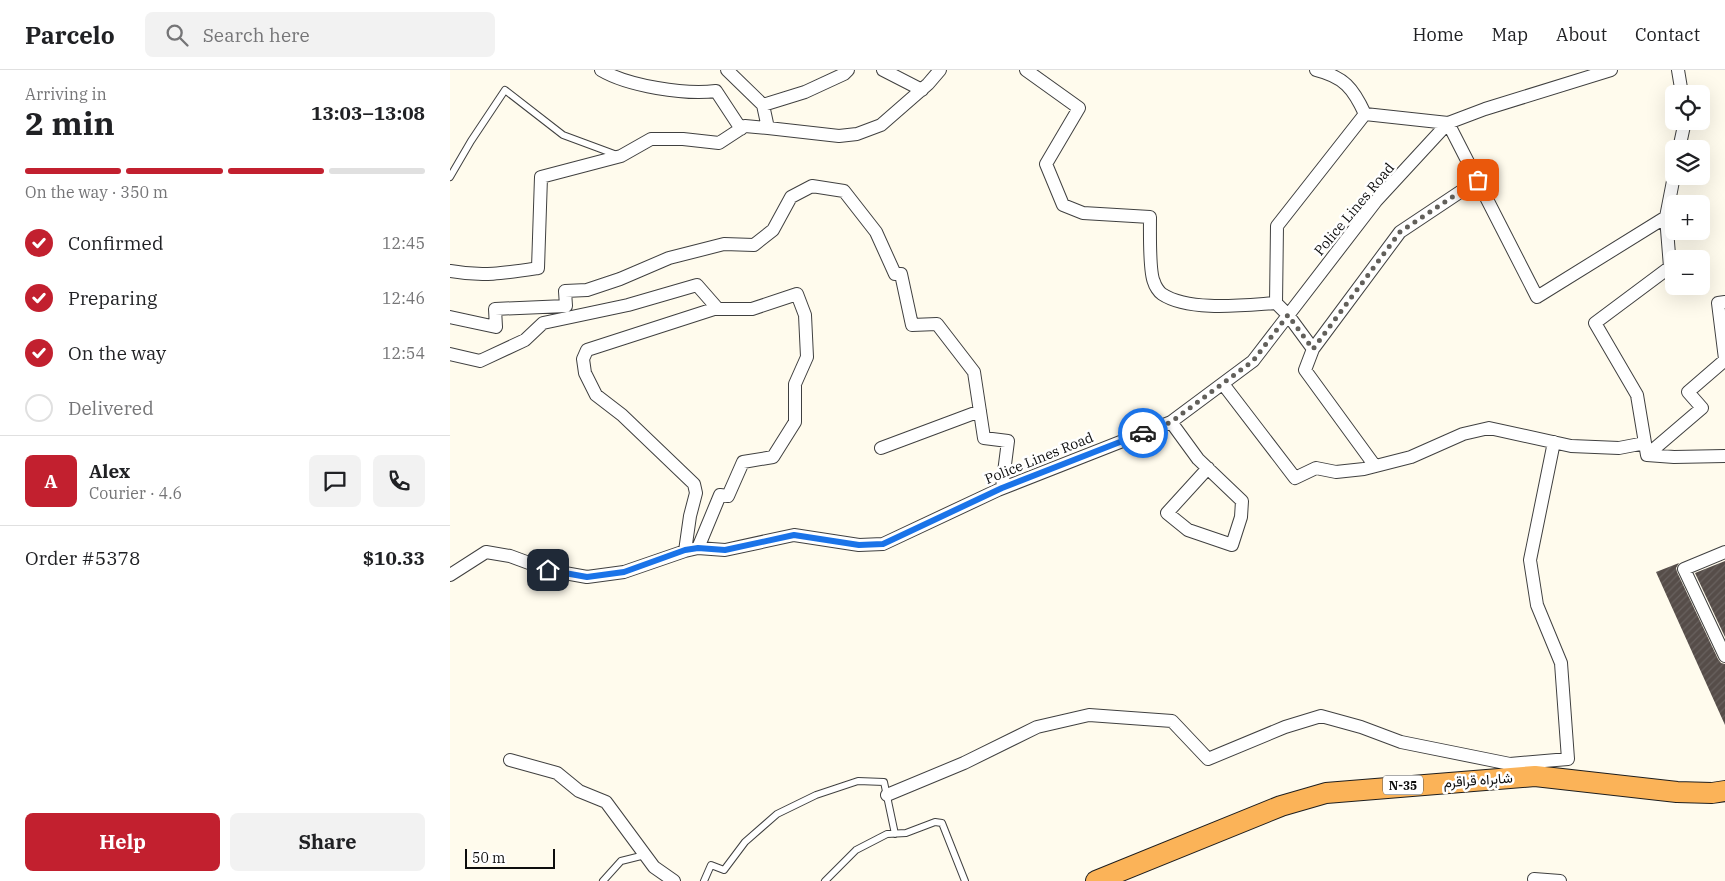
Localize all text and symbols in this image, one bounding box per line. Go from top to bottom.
search box [145,12,495,57]
text: Parcelo [25,19,115,51]
icon: search [163,21,191,49]
text: Search here [203,23,310,47]
text: Home [1412,23,1464,46]
text: Map [1492,23,1528,46]
text: About [1556,23,1607,46]
text: Contact [1635,23,1700,46]
text: Arriving in [25,84,107,104]
map controls [1665,85,1710,295]
button: locate [1665,85,1710,130]
text: 13:03–13:08 [311,101,425,125]
text: 2 min [25,102,115,144]
button: layers [1665,140,1710,185]
street label: Police Lines Road [1310,159,1398,259]
pin [1457,159,1499,201]
icon: bag [1464,166,1492,194]
text: On the way · 350 m [25,182,168,202]
button: + [1665,195,1710,240]
icon: check [25,229,53,257]
text: Confirmed [68,231,163,255]
text: 12:45 [382,233,425,253]
button: − [1665,250,1710,295]
icon: check [25,284,53,312]
text: Preparing [68,286,157,310]
text: 12:46 [382,288,425,308]
icon: check [25,339,53,367]
text: On the way [68,341,166,365]
text: 12:54 [382,343,425,363]
text: Delivered [68,396,154,420]
courier [1118,408,1168,458]
icon: car [1129,419,1157,447]
street label: Police Lines Road [982,428,1096,488]
button: chat [309,455,361,507]
button: phone [373,455,425,507]
text: Alex [89,459,130,483]
text: A [44,469,58,493]
text: Courier · 4.6 [89,483,182,503]
text: Order #5378 [25,546,140,570]
text: $10.33 [363,546,425,570]
pin [527,549,569,591]
icon: home [534,556,562,584]
street label: شاہراہ قراقرم [1443,769,1513,792]
road number: N-35 [1383,776,1423,794]
button: Help [25,813,220,871]
button: Share [230,813,425,871]
scale bar [465,846,555,869]
text: 50 m [472,849,505,867]

